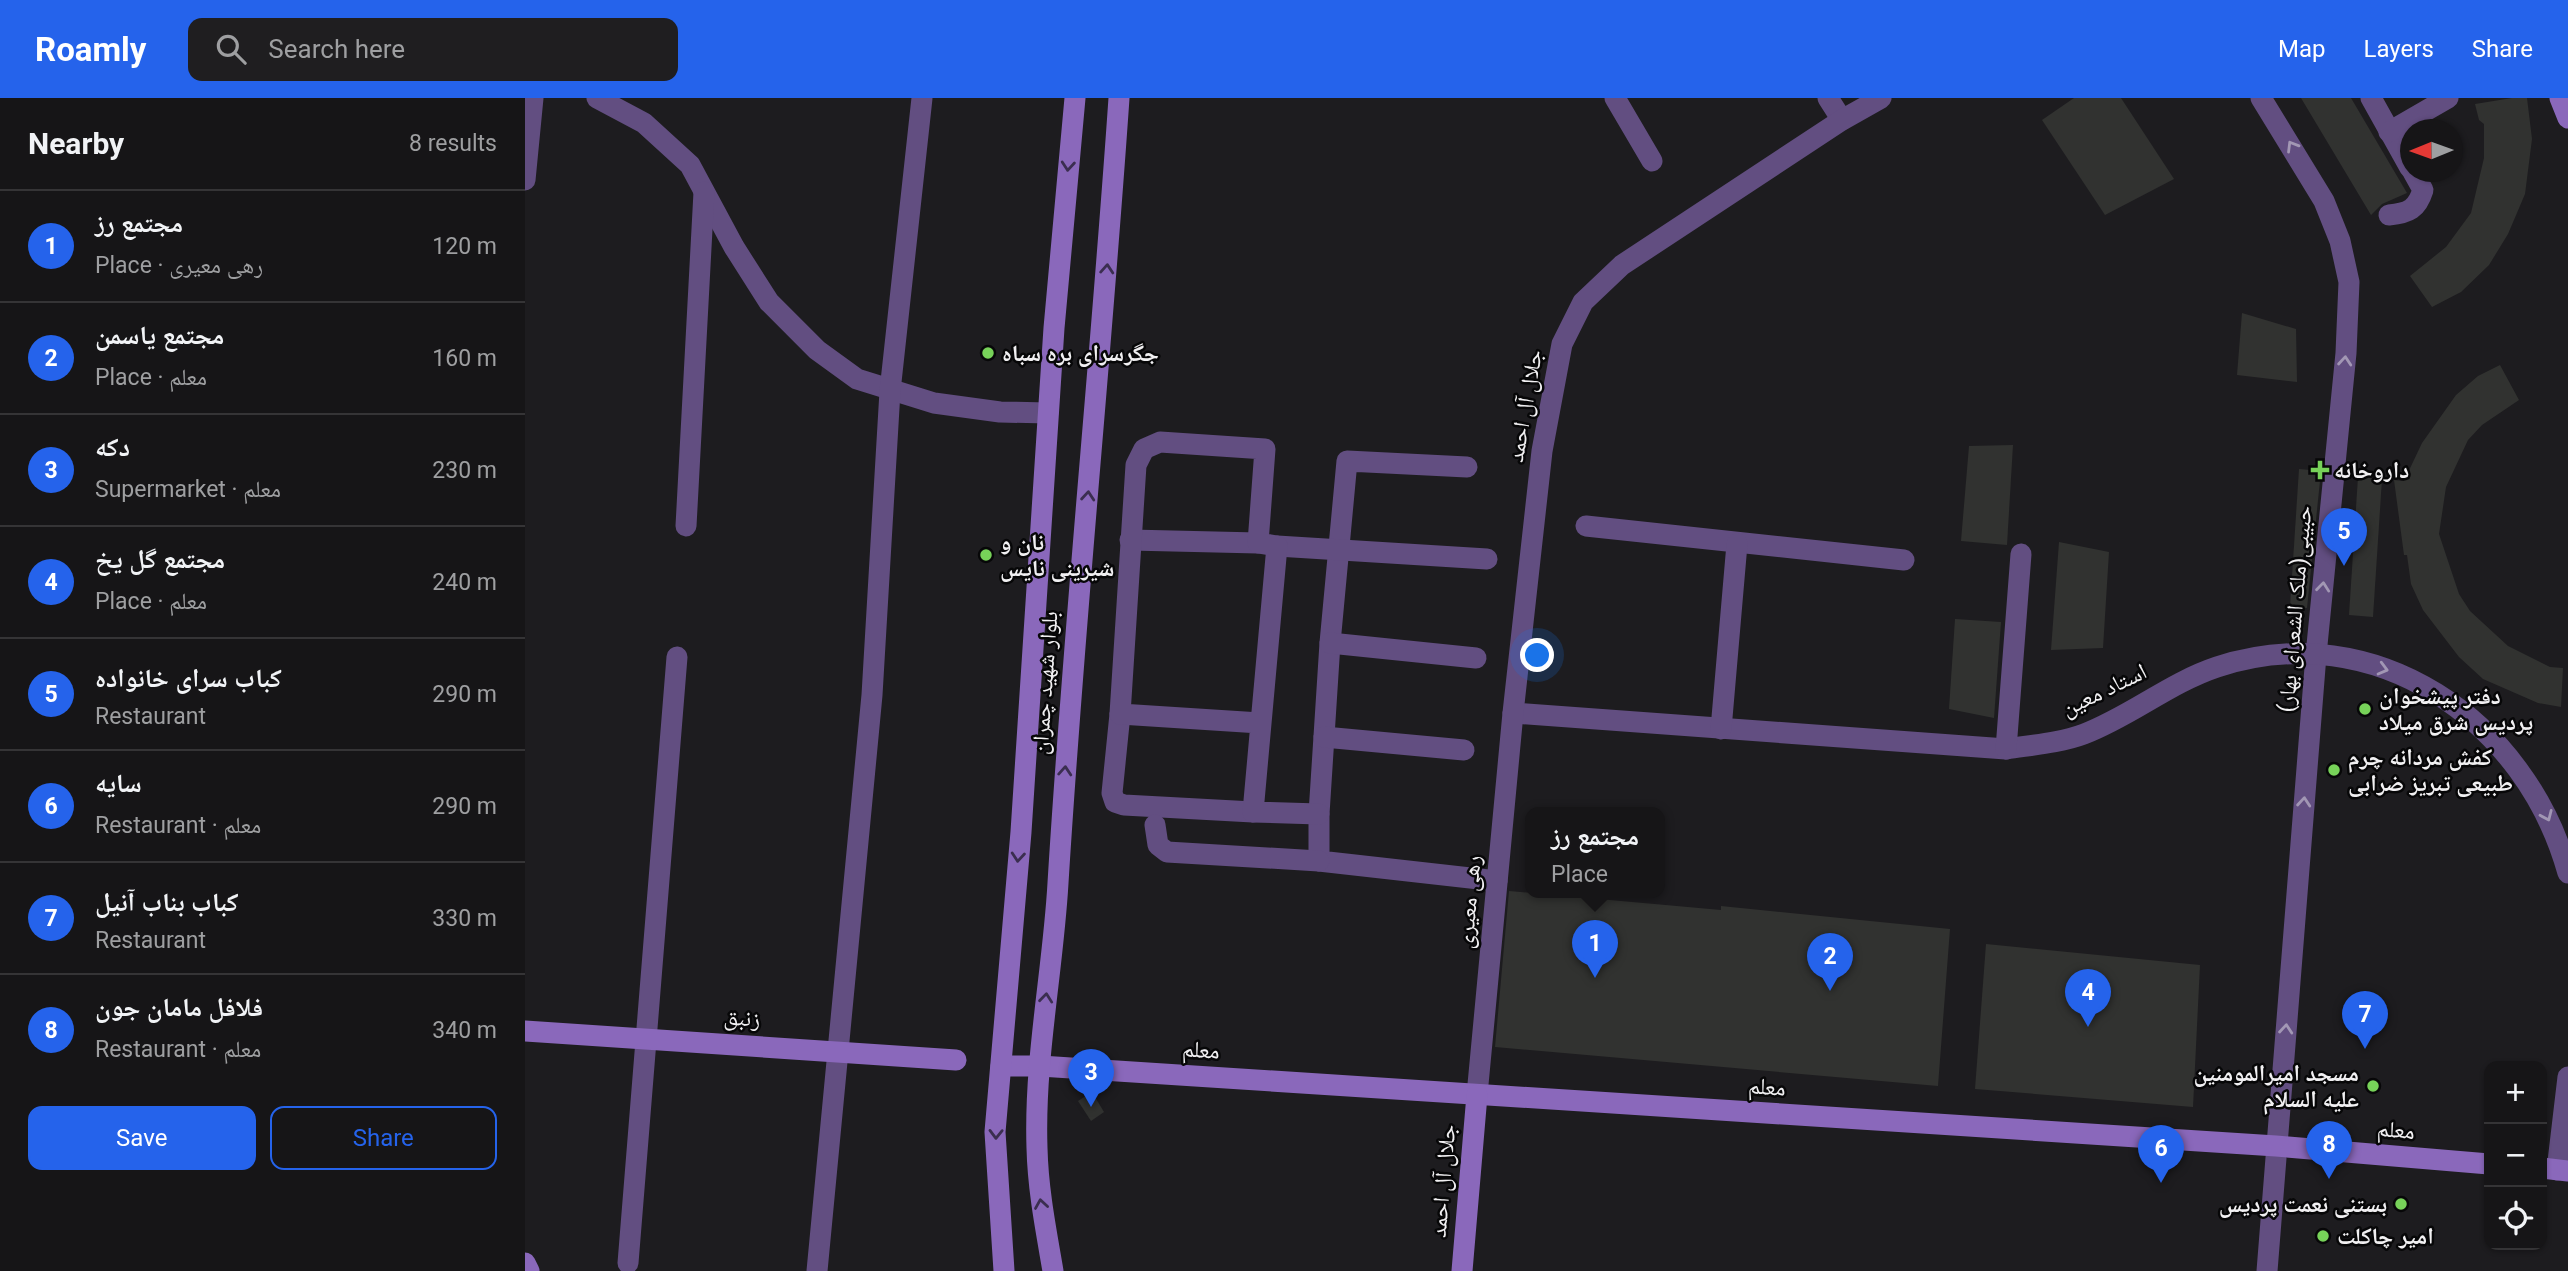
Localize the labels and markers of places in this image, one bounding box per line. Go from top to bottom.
place label: جگرسرای بره سباه [1002,340,1159,367]
marker: جگرسرای بره سباه [980,345,996,361]
place label: داروخانه [2334,457,2409,484]
marker: داروخانه [2312,462,2328,478]
pin: 5 [2321,508,2367,566]
place label: نان و شیرینی نایس [1000,529,1114,582]
marker: نان و شیرینی نایس [978,547,994,563]
place label: دفتر پیشخوان پردیس شرق میلاد [2379,683,2533,736]
marker: دفتر پیشخوان پردیس شرق میلاد [2357,701,2373,717]
place label: کفش مردانه چرم طبیعی تبریز ضرابی [2348,744,2513,797]
marker: کفش مردانه چرم طبیعی تبریز ضرابی [2326,762,2342,778]
pin: 1 [1572,920,1618,978]
pin: 2 [1807,933,1853,991]
pin: 4 [2065,969,2111,1027]
pin: 7 [2342,991,2388,1049]
pin: 3 [1068,1049,1114,1107]
place label: مسجد امیرالمومنین علیه السلام [2193,1060,2359,1115]
marker: مسجد امیرالمومنین علیه السلام [2365,1078,2381,1094]
pin: 8 [2306,1121,2352,1179]
pin: 6 [2138,1125,2184,1183]
place label: بستنی نعمت پردیس [2219,1191,2387,1218]
marker: بستنی نعمت پردیس [2393,1196,2409,1212]
place label: امیر چاکلت [2337,1223,2434,1250]
marker: امیر چاکلت [2315,1228,2331,1244]

